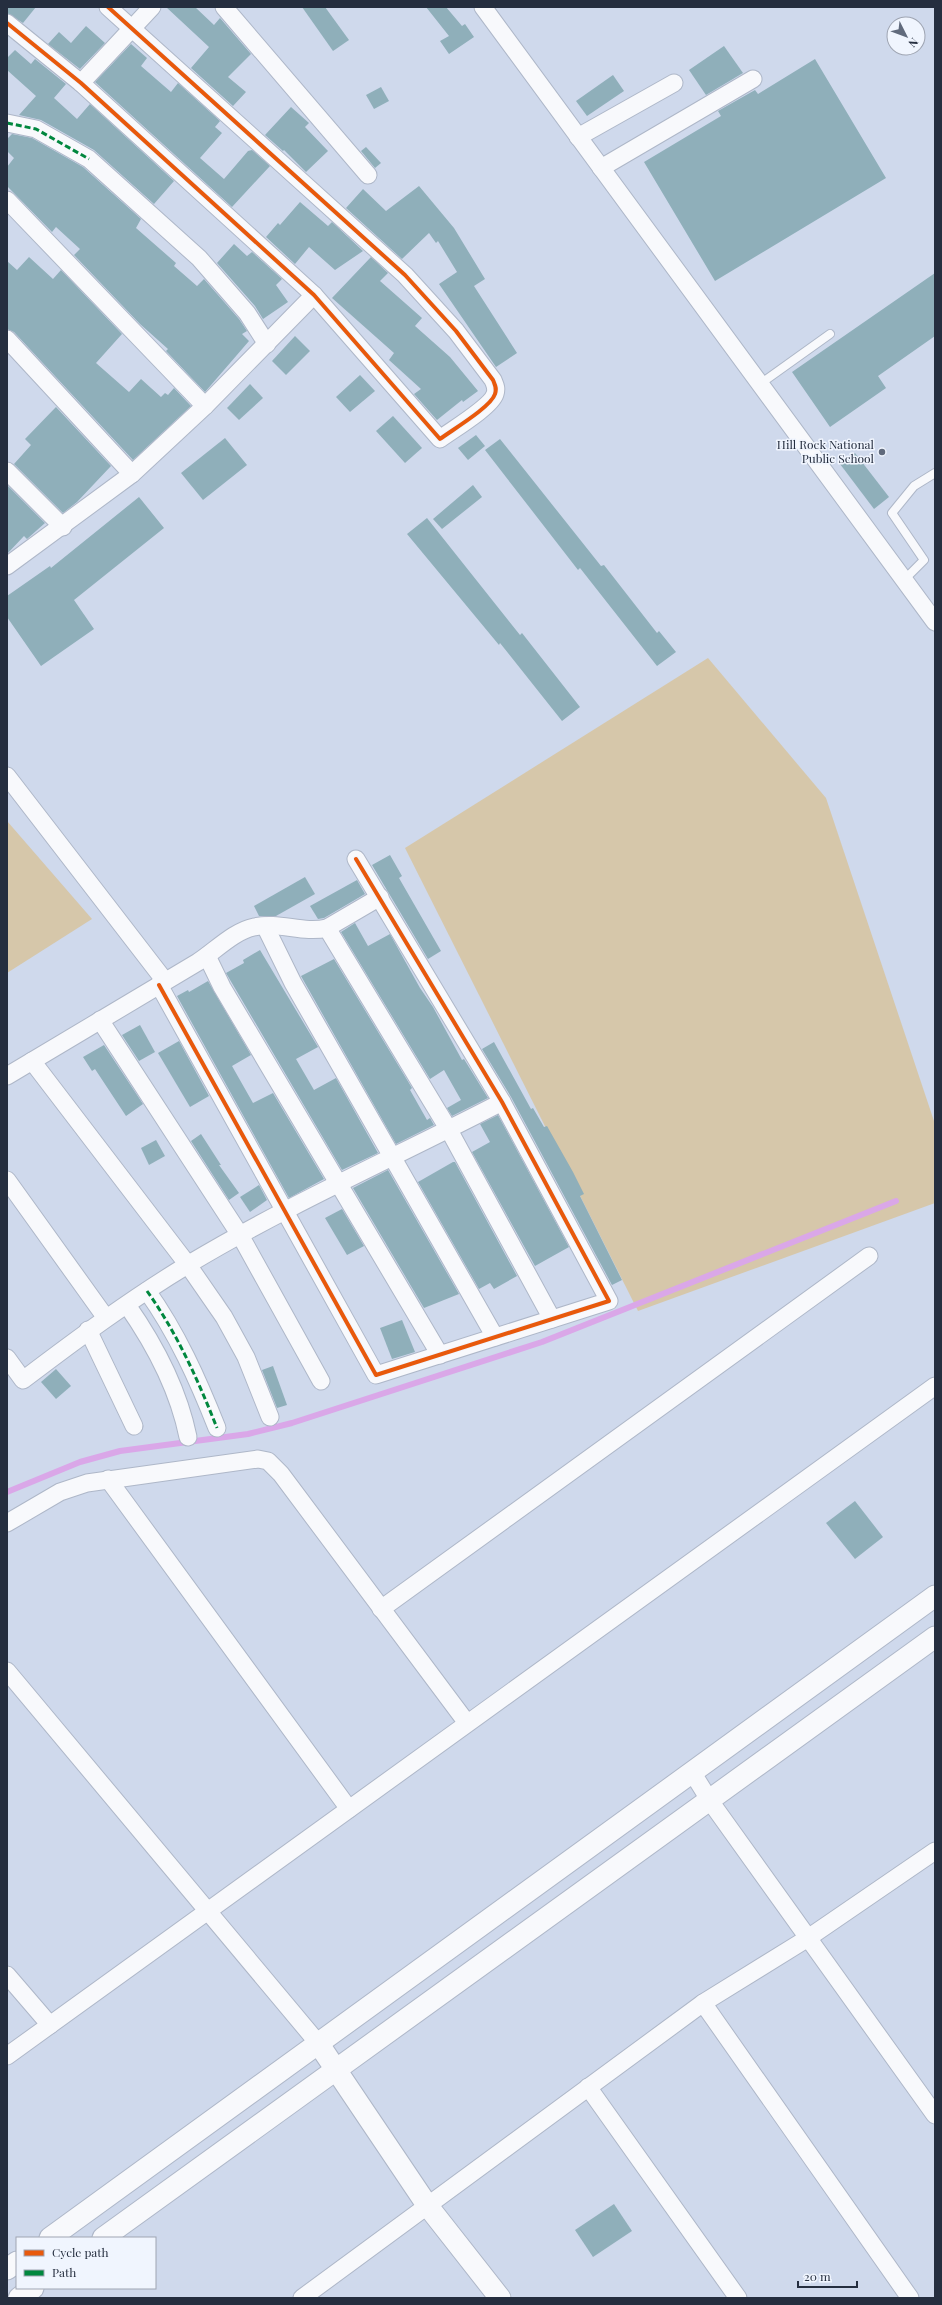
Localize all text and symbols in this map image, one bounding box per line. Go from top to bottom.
north arrow [886,16,926,56]
text: N [906,35,922,51]
place label: Hill Rock National Public School [777,436,875,466]
marker: Hill Rock National Public School [877,447,887,457]
legend [16,2237,156,2289]
text: Cycle path [52,2244,109,2260]
scale bar [798,2263,857,2289]
text: Path [52,2264,76,2280]
text: 20 m [804,2268,831,2284]

